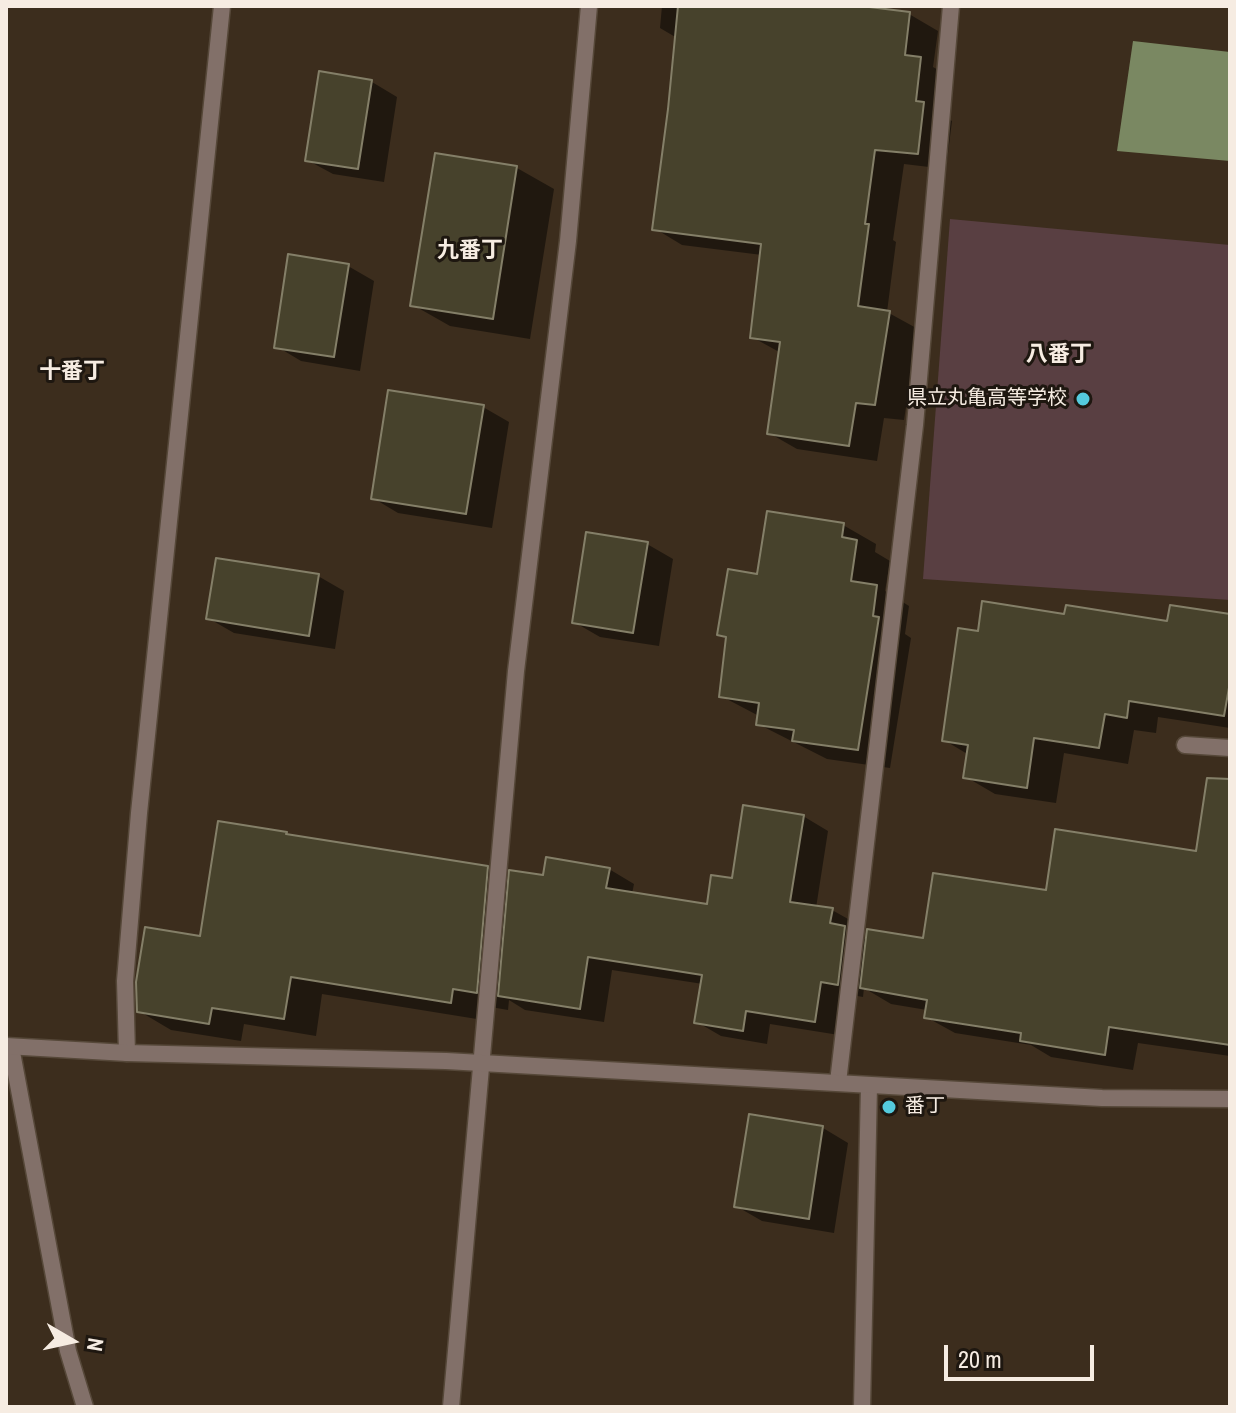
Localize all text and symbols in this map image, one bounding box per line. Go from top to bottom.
district label: 九番丁 [437,238,503,264]
district label: 八番丁 [1026,342,1092,368]
district label: 十番丁 [39,359,105,385]
place label: 県立丸亀高等学校 [907,387,1067,411]
marker: 県立丸亀高等学校 [1074,390,1092,408]
place label: 番丁 [905,1095,945,1119]
marker: 番丁 [880,1098,898,1116]
north arrow [32,1301,112,1381]
scale bar [948,1329,1098,1379]
text: N [80,1336,112,1354]
text: 20 m [958,1343,1002,1375]

